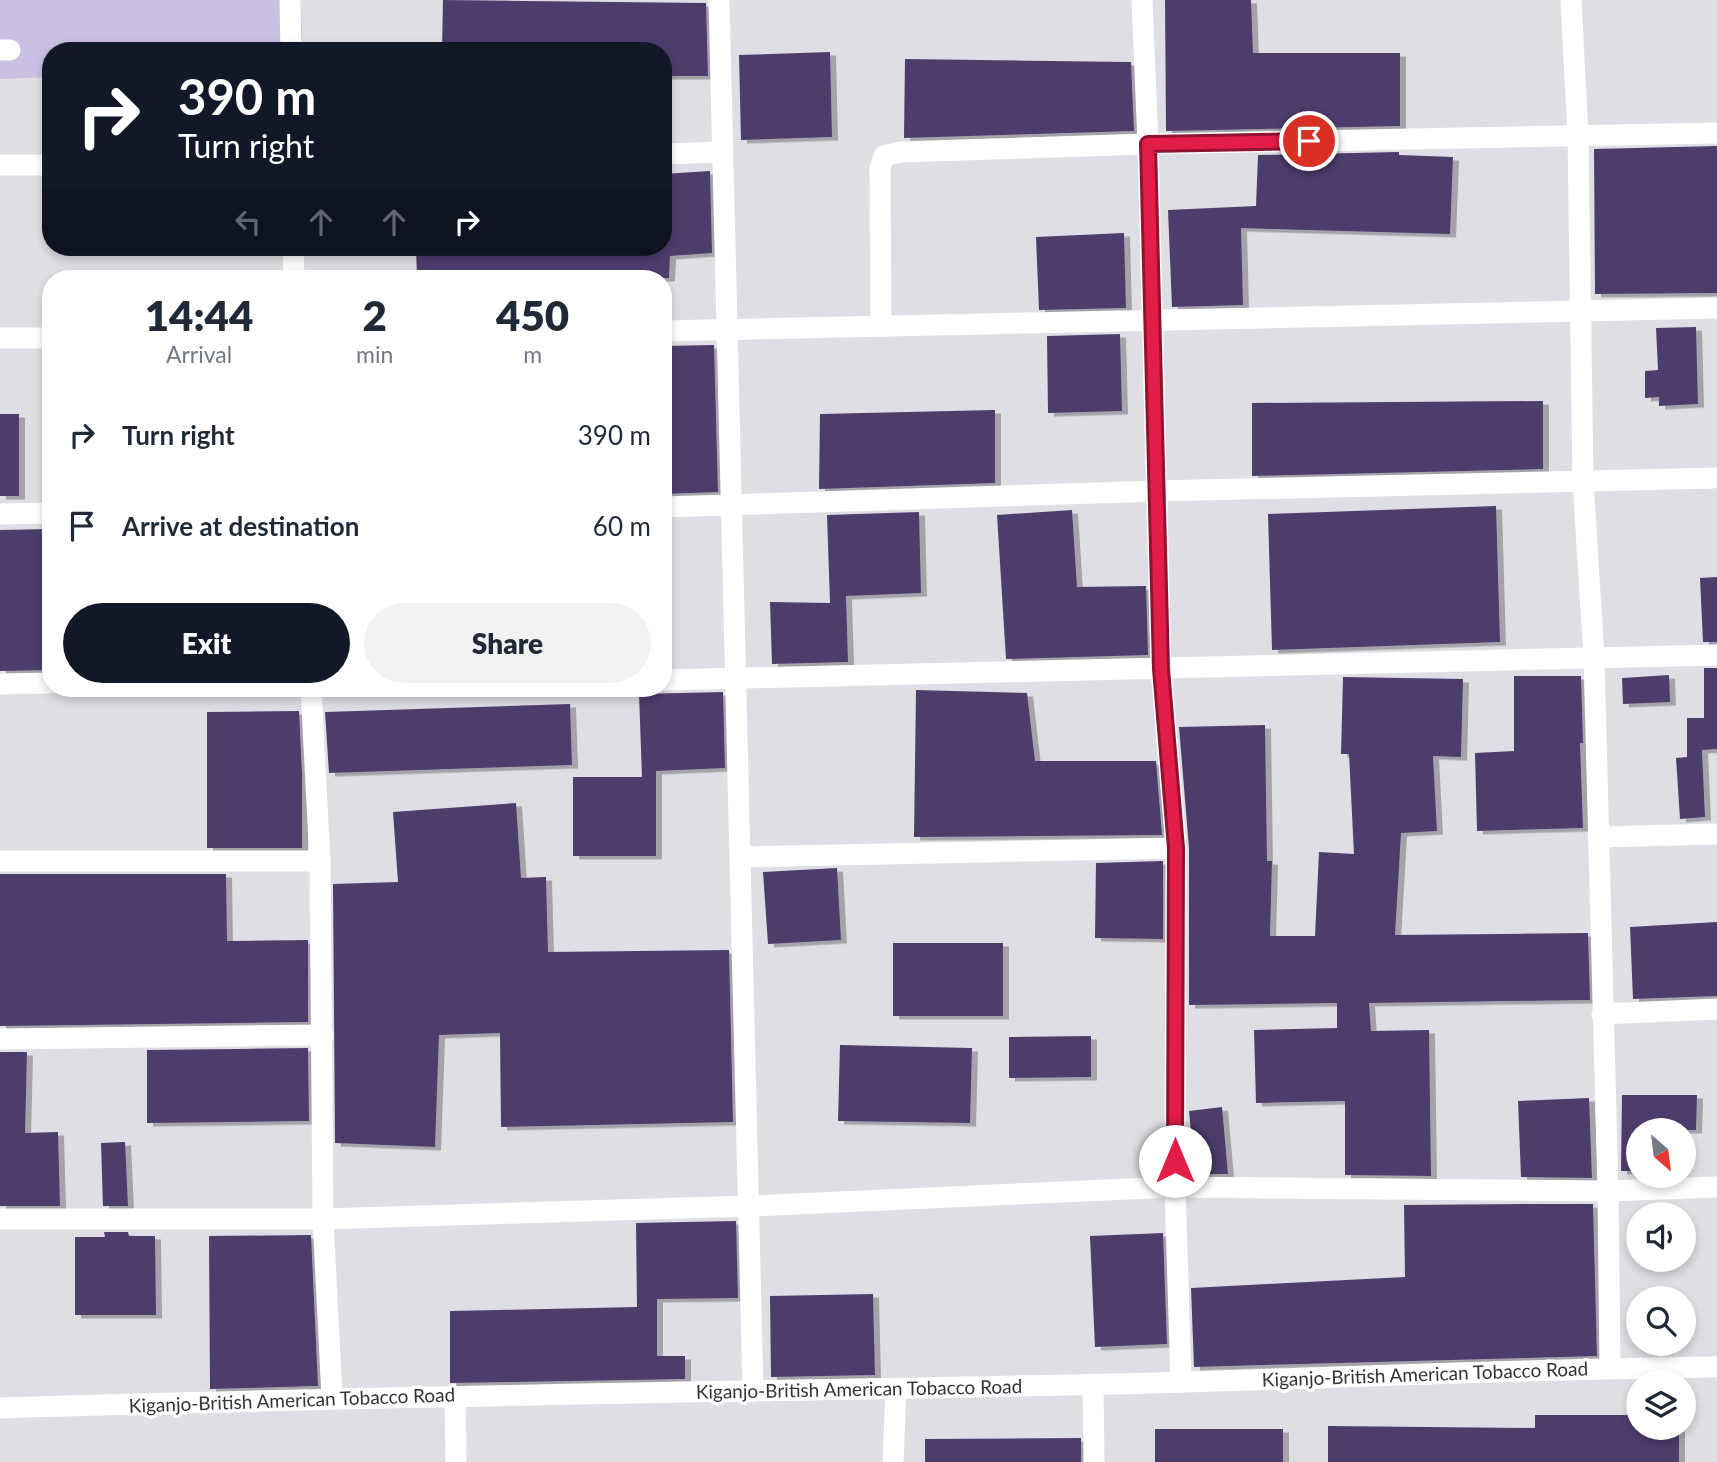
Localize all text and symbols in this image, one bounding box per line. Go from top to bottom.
text: 390 m [178,67,316,125]
icon: right [63,70,154,161]
pin [1279,111,1339,171]
icon: arrive [1290,122,1328,160]
text: Turn right [178,126,314,165]
icon: left [229,203,267,241]
icon: ahead [302,203,340,241]
icon: ahead [375,203,413,241]
icon: right [448,203,486,241]
text: 14:44 [145,290,253,340]
text: 2 [363,290,387,340]
text: 450 [496,290,569,340]
text: Arrival [166,340,232,368]
text: min [356,340,393,368]
text: m [523,340,542,368]
icon: right [63,416,101,454]
text: Turn right [122,419,235,451]
text: 390 m [578,419,651,451]
icon: arrive [63,507,101,545]
text: Arrive at destination [122,510,359,542]
text: 60 m [593,510,651,542]
button: Exit [63,603,350,683]
button: Share [364,603,651,683]
north arrow [1626,1118,1696,1188]
map controls [1626,1118,1696,1440]
position arrow [1138,1124,1212,1198]
button: sound [1626,1202,1696,1272]
button: search [1626,1286,1696,1356]
street label: Kiganjo-British American Tobacco Road [1261,1356,1589,1391]
button: layers [1626,1370,1696,1440]
street label: Kiganjo-British American Tobacco Road [696,1374,1022,1403]
street label: Kiganjo-British American Tobacco Road [128,1382,456,1417]

